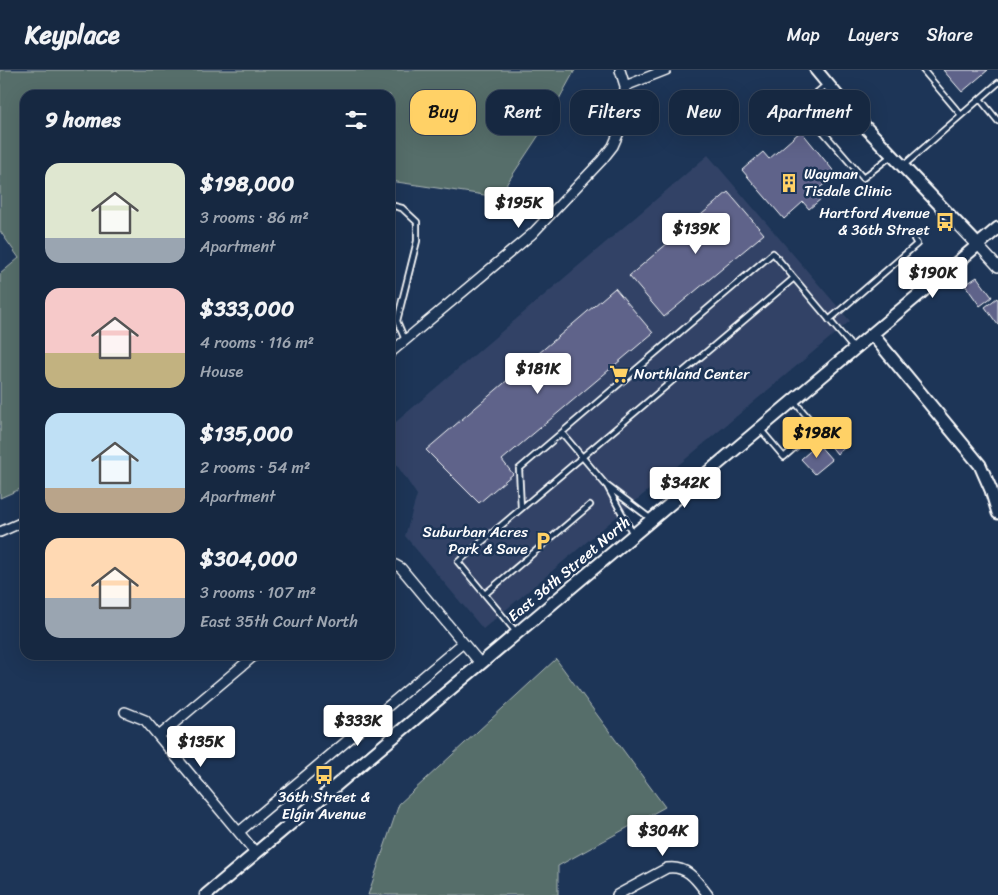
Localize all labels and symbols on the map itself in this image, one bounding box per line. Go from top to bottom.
place label: Wayman Tisdale Clinic [804,161,892,204]
building icon: Wayman Tisdale Clinic [778,172,800,194]
pin: $195K [484,186,554,229]
place label: Hartford Avenue & 36th Street [819,200,930,243]
bus stop icon: Hartford Avenue & 36th Street [934,211,956,233]
pin: $139K [661,212,731,255]
pin: $190K [898,256,968,299]
pin: $181K [503,352,573,395]
place label: Northland Center [634,361,750,387]
supermarket icon: Northland Center [608,363,630,385]
pin: $198K [782,416,852,459]
pin: $342K [650,466,720,509]
street label: East 36th Street North [502,510,636,628]
place label: Suburban Acres Park & Save [423,519,528,562]
parking icon: Suburban Acres Park & Save [532,530,554,552]
pin: $333K [323,704,393,747]
pin: $135K [166,726,236,768]
bus stop icon: 36th Street & Elgin Avenue [313,764,335,786]
place label: 36th Street & Elgin Avenue [278,784,371,827]
pin: $304K [628,814,698,857]

